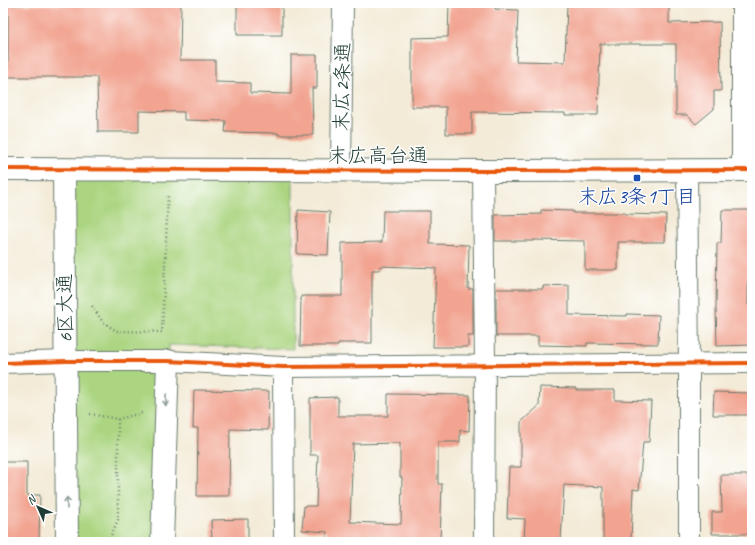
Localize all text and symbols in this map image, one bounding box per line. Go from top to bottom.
street label: 末広2条通 [329,42,355,132]
street label: 末広高台通 [328,143,428,168]
marker: 末広3条1丁目 [632,173,642,183]
place label: 末広3条1丁目 [578,184,696,209]
street label: 6区大通 [52,273,78,343]
one-way arrow [163,393,170,406]
north arrow [18,487,58,527]
text: N [24,491,40,507]
one-way arrow [63,497,71,510]

